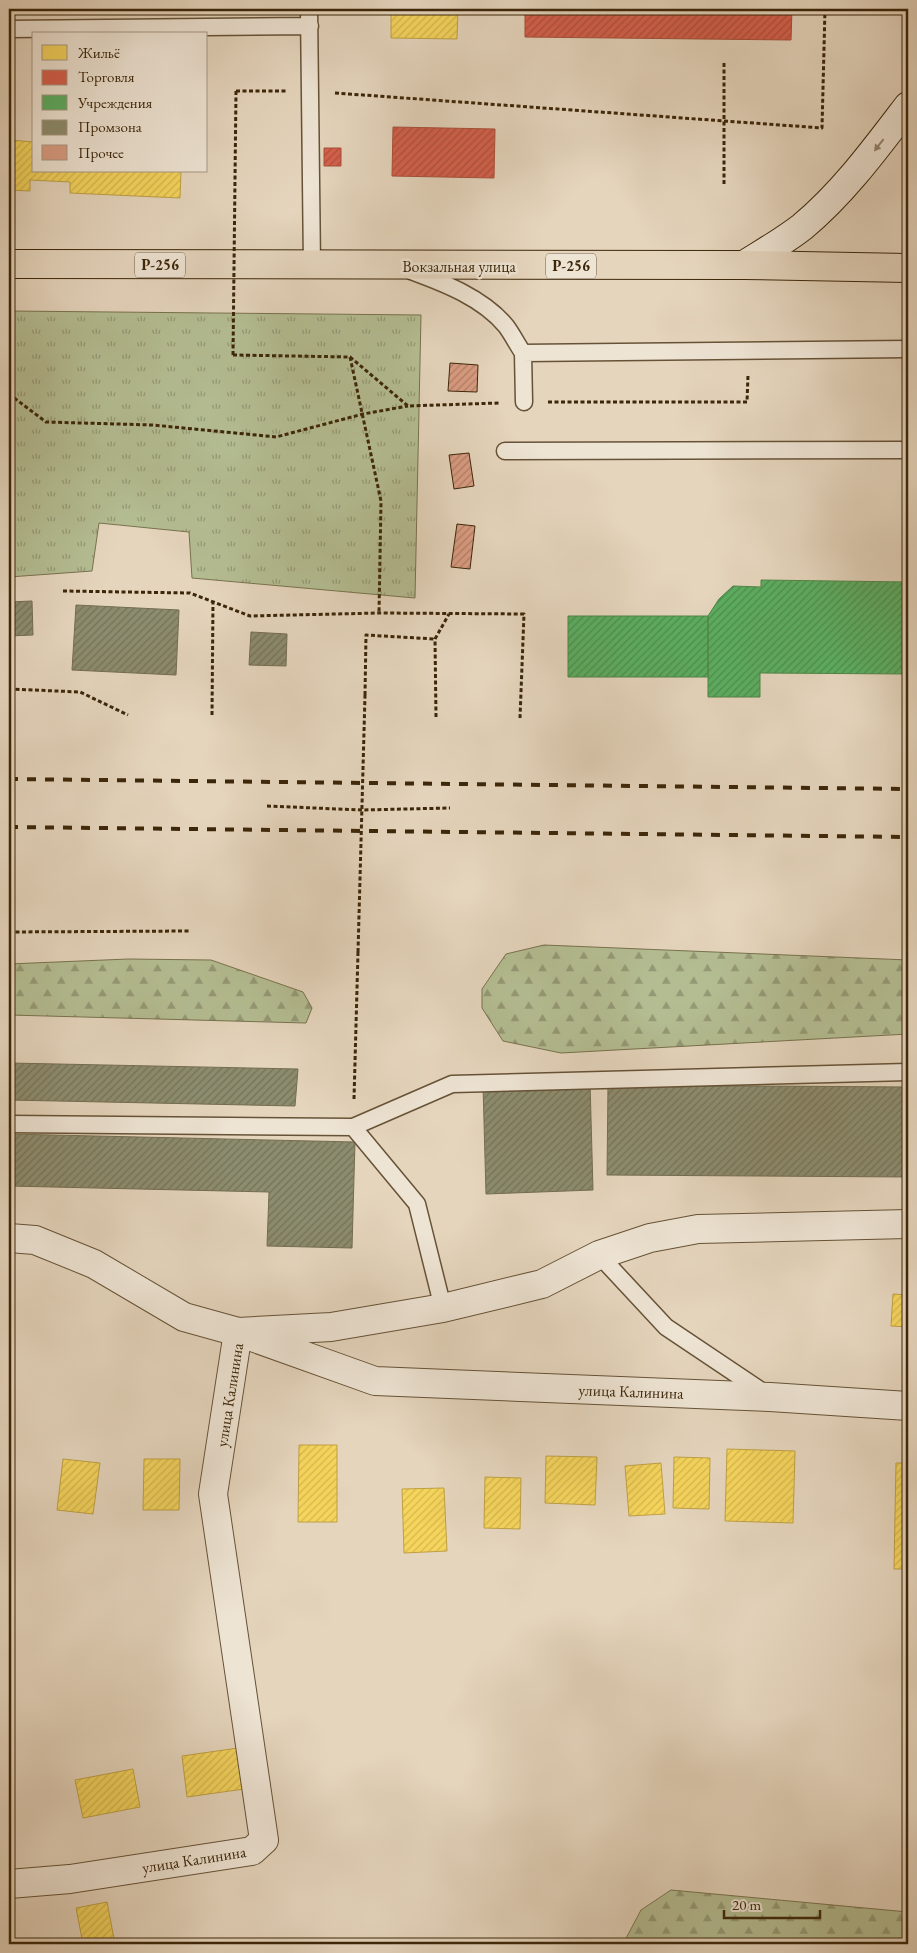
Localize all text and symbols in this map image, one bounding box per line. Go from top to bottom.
legend [32,32,208,172]
text: Жильё [77,43,120,62]
text: Торговля [78,67,135,86]
text: Учреждения [77,93,153,112]
text: Промзона [78,117,142,136]
one-way arrow [873,138,884,151]
text: Прочее [78,143,124,162]
road number: Р-256 [135,252,185,278]
road number: Р-256 [546,254,596,278]
street label: Вокзальная улица [402,256,516,277]
street label: улица Калинина [211,1341,248,1449]
street label: улица Калинина [578,1379,685,1404]
street label: улица Калинина [140,1841,248,1878]
scale bar [724,1888,821,1920]
text: 20 m [732,1895,761,1914]

